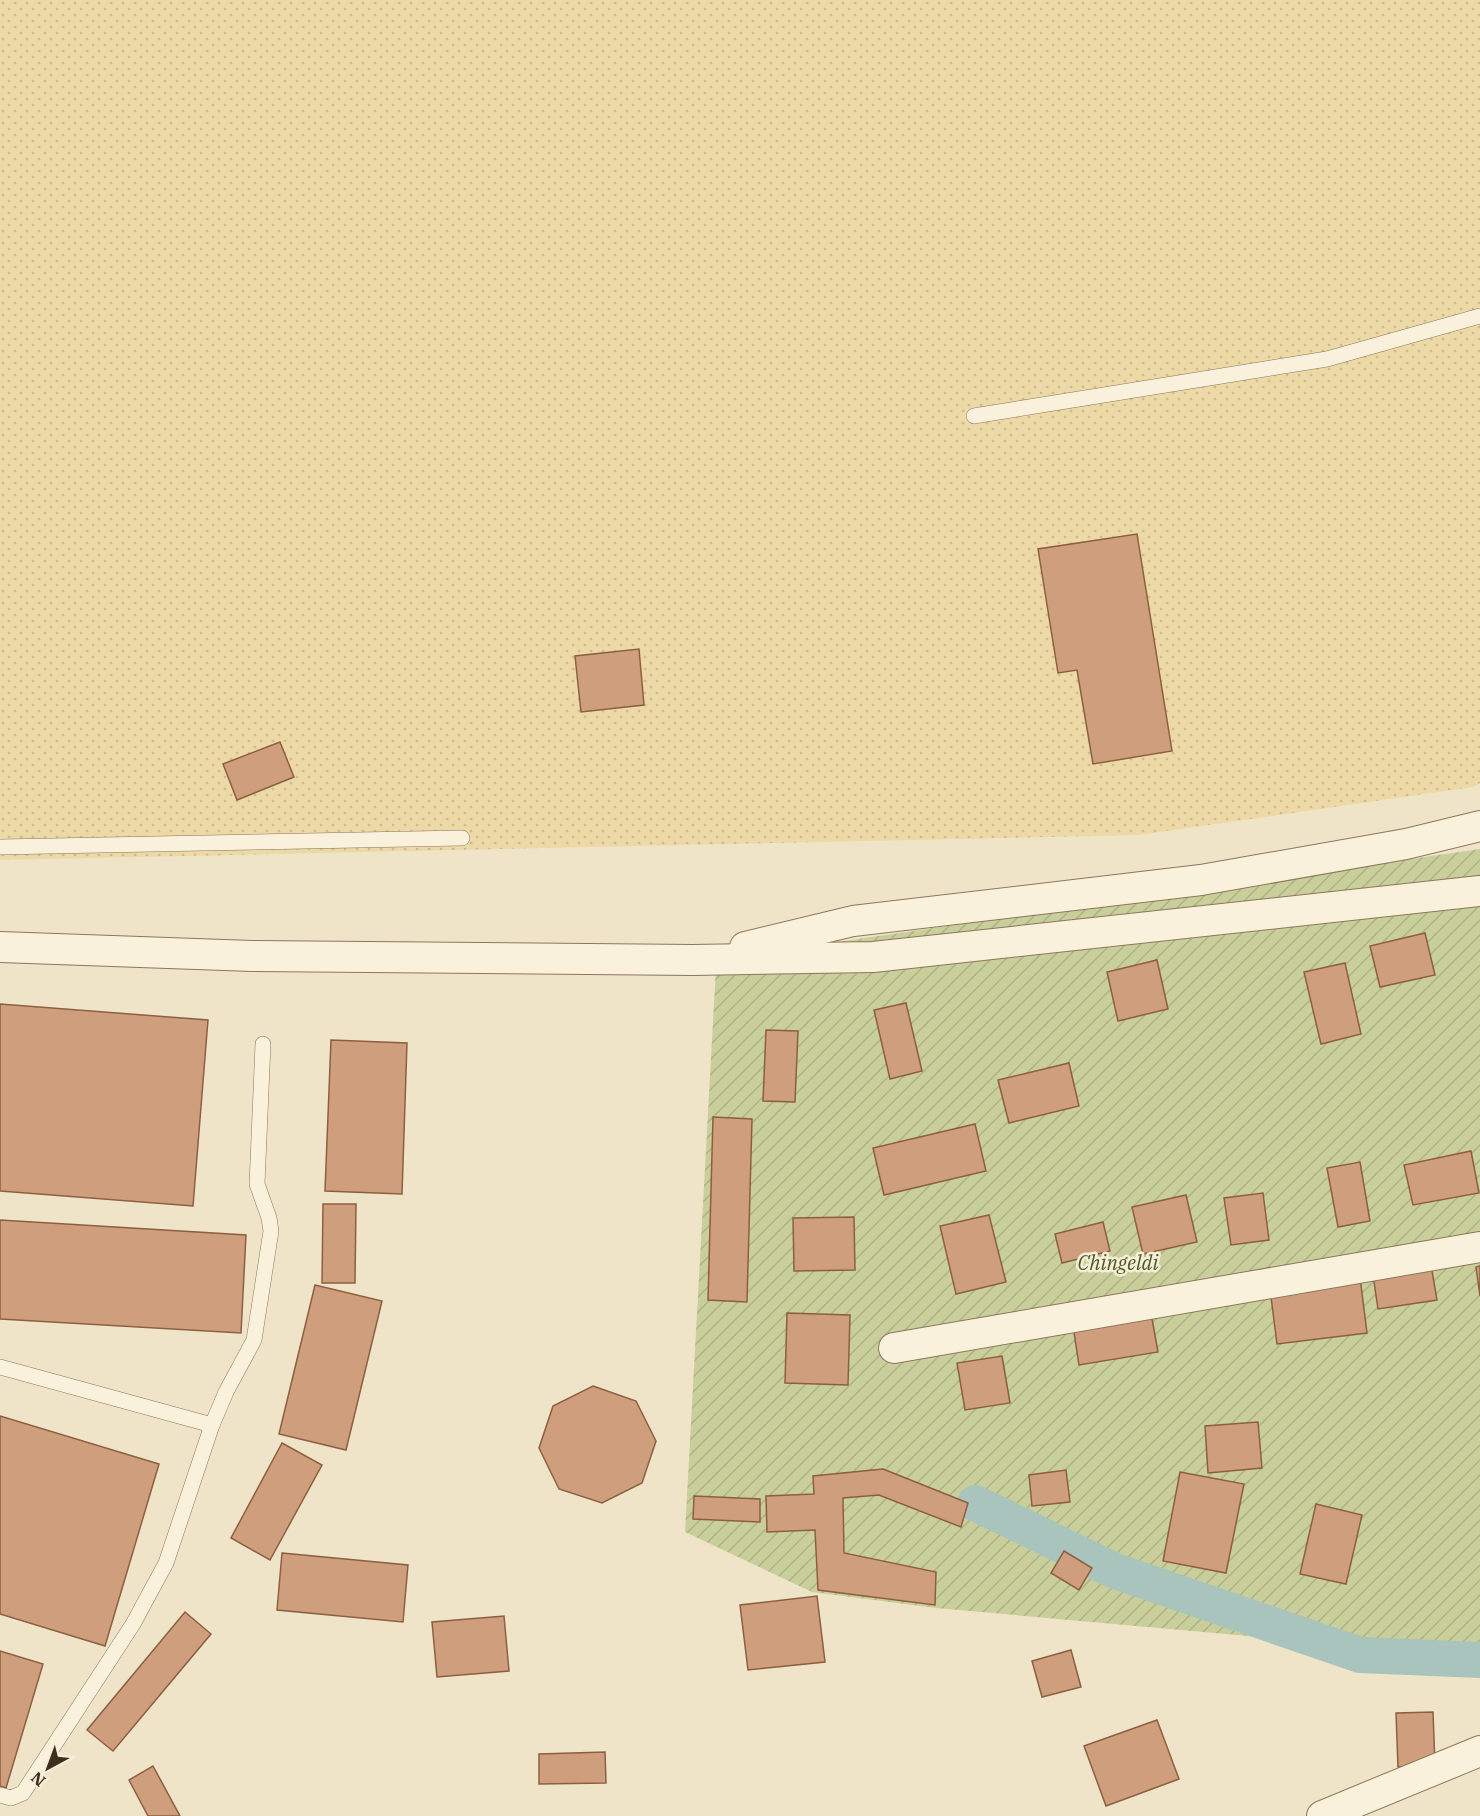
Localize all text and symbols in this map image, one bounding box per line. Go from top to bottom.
park label: Chingeldi [1078,1249,1158,1276]
north arrow [18,1738,78,1798]
text: N [27,1768,49,1791]

